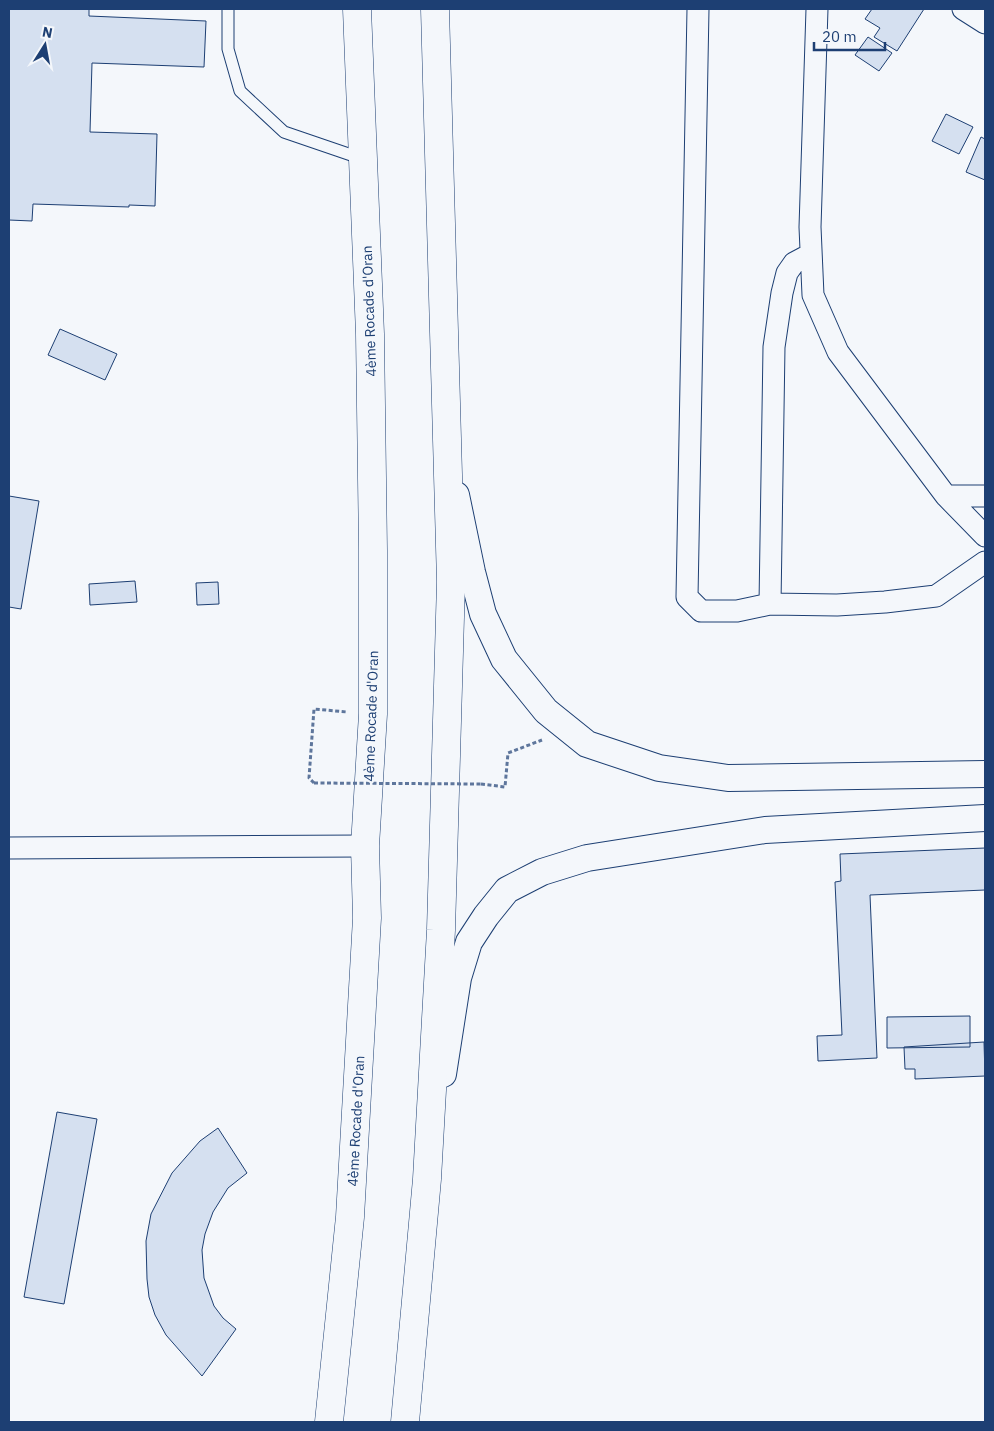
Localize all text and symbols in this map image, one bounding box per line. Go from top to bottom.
north arrow [20,20,70,70]
scale bar [814,20,885,52]
text: N [41,22,54,42]
text: 20 m [822,27,857,46]
street label: 4ème Rocade d'Oran [358,245,380,377]
street label: 4ème Rocade d'Oran [360,650,382,782]
street label: 4ème Rocade d'Oran [344,1055,368,1187]

